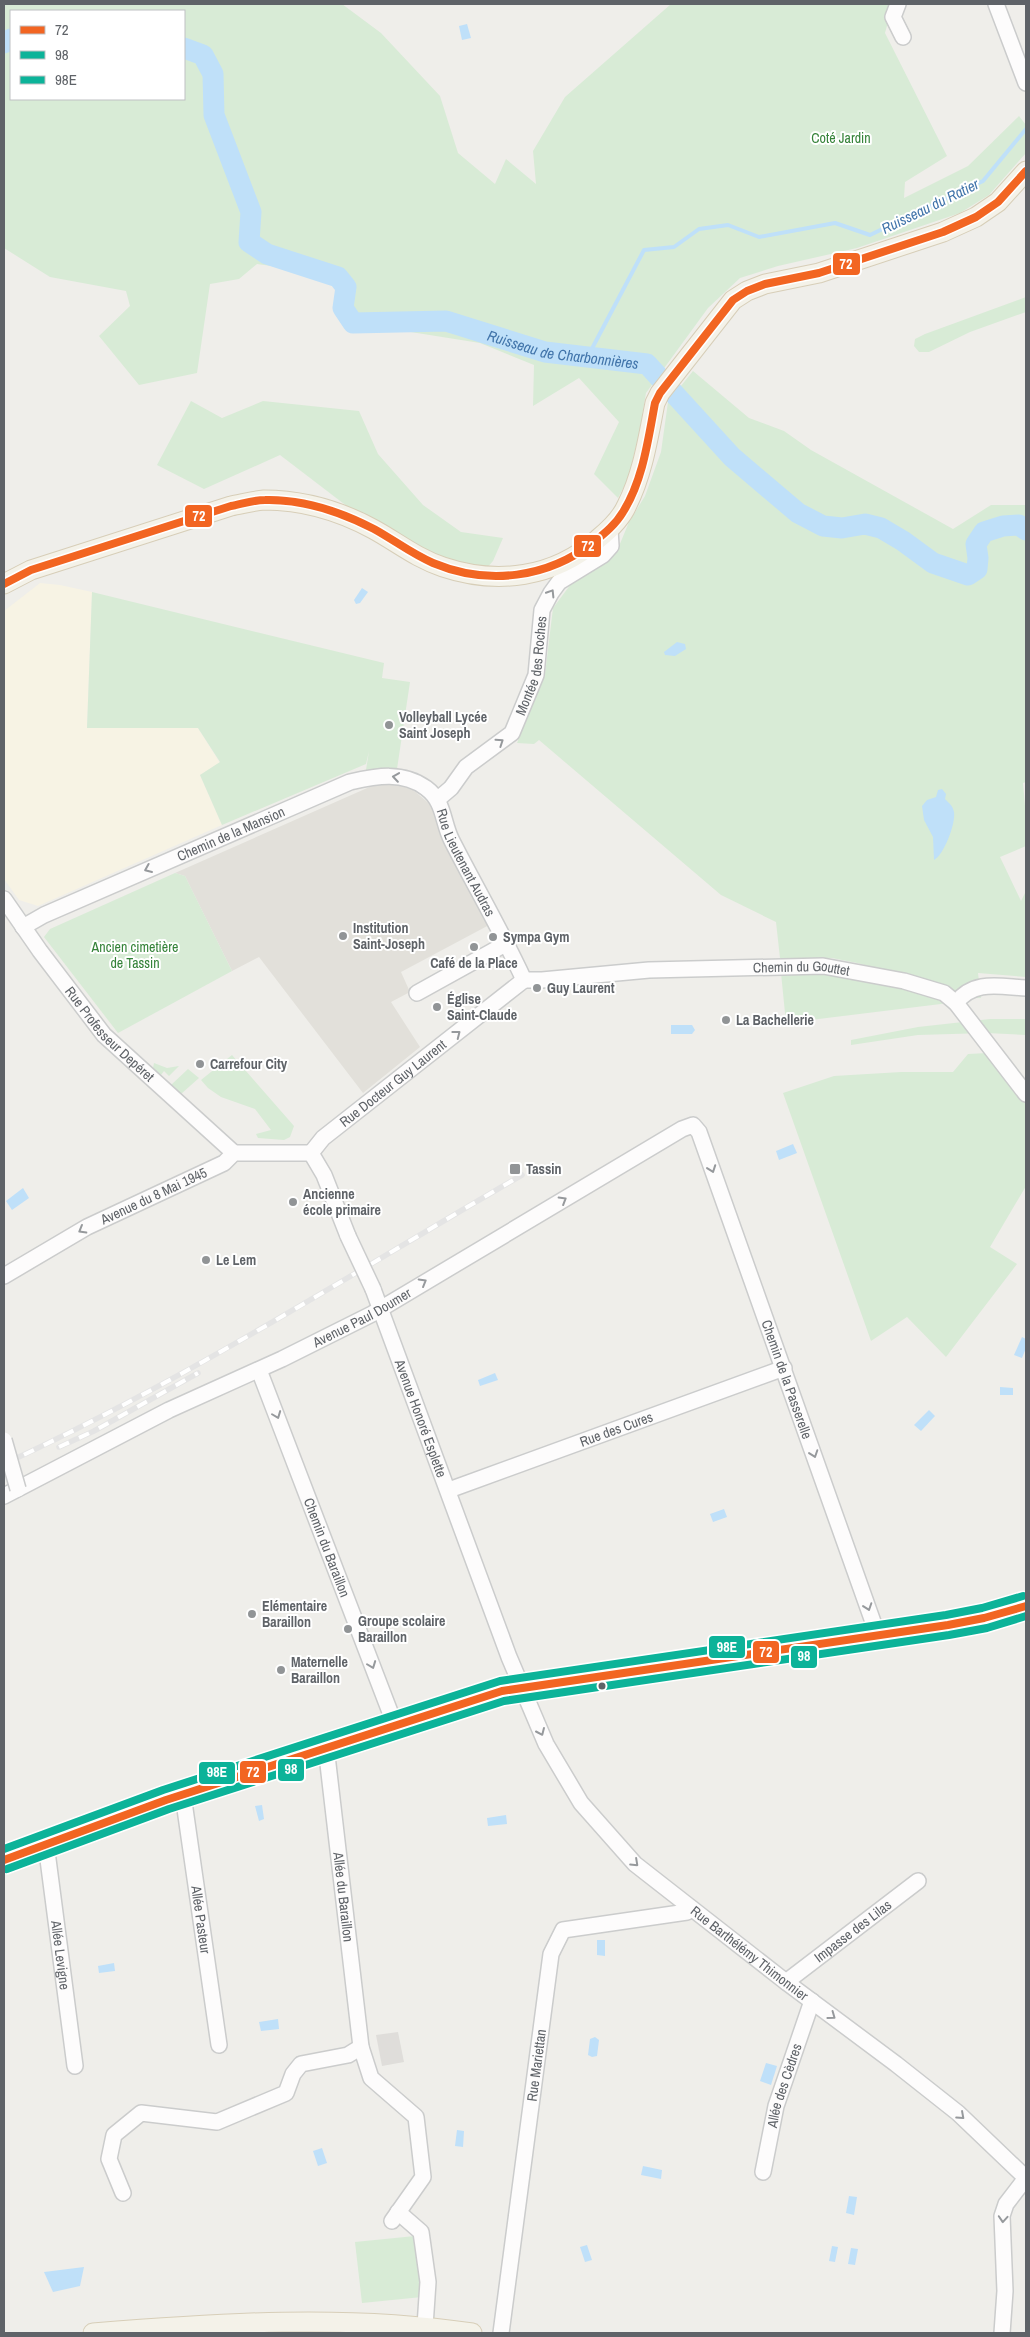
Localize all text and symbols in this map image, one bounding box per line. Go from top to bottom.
legend [10,10,185,100]
text: 72 [55,19,69,40]
text: 98 [55,44,69,65]
text: 98E [55,69,77,90]
park label: Coté Jardin [811,129,871,147]
water label: Ruisseau du Ratier [878,173,983,239]
line badge: 72 [832,252,861,276]
text: 72 [840,255,852,273]
water label: Ruisseau de Charbonnières [485,324,640,373]
line badge: 72 [184,504,213,528]
text: 72 [193,507,205,525]
line badge: 72 [573,534,602,558]
text: 72 [582,537,594,555]
one-way arrow [545,590,555,599]
street label: Montée des Roches [511,615,550,718]
place label: Volleyball Lycée Saint Joseph [399,708,487,742]
marker: Volleyball Lycée Saint Joseph [383,719,395,731]
one-way arrow [494,739,503,748]
one-way arrow [392,772,400,783]
street label: Chemin de la Mansion [174,802,288,865]
street label: Rue Lieutenant Audras [433,806,499,920]
one-way arrow [144,863,153,874]
place label: Institution Saint-Joseph [353,919,425,953]
place label: Sympa Gym [503,928,569,946]
marker: Institution Saint-Joseph [337,930,349,942]
marker: Sympa Gym [487,931,499,943]
park label: Ancien cimetière de Tassin [91,938,178,972]
marker: Café de la Place [468,941,480,953]
place label: Café de la Place [430,954,518,972]
street label: Chemin du Gouttet [753,957,851,980]
place label: Guy Laurent [547,979,615,997]
marker: Guy Laurent [531,982,543,994]
street label: Rue Professeur Depéret [61,983,158,1085]
place label: Église Saint-Claude [447,990,517,1024]
marker: Église Saint-Claude [431,1001,443,1013]
place label: La Bachellerie [736,1011,814,1029]
marker: La Bachellerie [720,1014,732,1026]
one-way arrow [451,1031,461,1040]
street label: Rue Docteur Guy Laurent [336,1036,450,1131]
place label: Carrefour City [210,1055,288,1073]
marker: Carrefour City [194,1058,206,1070]
place label: Tassin [526,1160,562,1178]
marker: Tassin [508,1162,522,1176]
street label: Avenue du 8 Mai 1945 [97,1163,210,1229]
one-way arrow [706,1164,716,1172]
place label: Ancienne école primaire [303,1185,381,1219]
marker: Ancienne école primaire [287,1196,299,1208]
one-way arrow [558,1197,567,1207]
one-way arrow [79,1223,88,1233]
place label: Le Lem [216,1251,256,1269]
marker: Le Lem [200,1254,212,1266]
one-way arrow [417,1279,426,1289]
street label: Avenue Paul Doumer [309,1284,414,1352]
street label: Chemin de la Passerelle [757,1317,816,1441]
street label: Avenue Honoré Esplette [390,1356,451,1480]
street label: Rue des Cures [577,1407,656,1451]
one-way arrow [270,1410,281,1419]
one-way arrow [808,1449,818,1457]
street label: Chemin du Baraillon [300,1495,354,1600]
place label: Elémentaire Baraillon [262,1597,327,1631]
one-way arrow [862,1602,872,1611]
marker: Elémentaire Baraillon [246,1608,258,1620]
place label: Groupe scolaire Baraillon [358,1612,445,1646]
marker: Groupe scolaire Baraillon [342,1623,354,1635]
line badge: 98E [708,1635,746,1659]
text: 98E [717,1638,738,1656]
line badge: 72 [752,1640,780,1664]
text: 72 [760,1643,772,1661]
line badge: 98 [790,1645,818,1669]
text: 98 [798,1647,810,1665]
place label: Maternelle Baraillon [291,1653,348,1687]
one-way arrow [366,1660,376,1669]
marker: Maternelle Baraillon [275,1664,287,1676]
unlabelled marker [597,1681,607,1691]
one-way arrow [534,1727,545,1736]
line badge: 98 [277,1758,305,1782]
line badge: 72 [239,1760,267,1784]
text: 98 [285,1760,297,1778]
line badge: 98E [198,1761,236,1785]
text: 98E [207,1763,228,1781]
text: 72 [247,1763,259,1781]
street label: Allée du Baraillon [329,1850,358,1943]
one-way arrow [630,1857,639,1866]
street label: Allée Pasteur [187,1884,215,1955]
street label: Impasse des Lilas [810,1895,895,1966]
street label: Rue Barthélémy Thimonnier [687,1902,812,2005]
street label: Allée Levigne [47,1918,74,1991]
one-way arrow [826,2010,836,2019]
street label: Rue Mariettan [523,2028,550,2103]
street label: Allée des Cèdres [763,2041,806,2130]
one-way arrow [955,2110,964,2119]
one-way arrow [998,2216,1009,2224]

